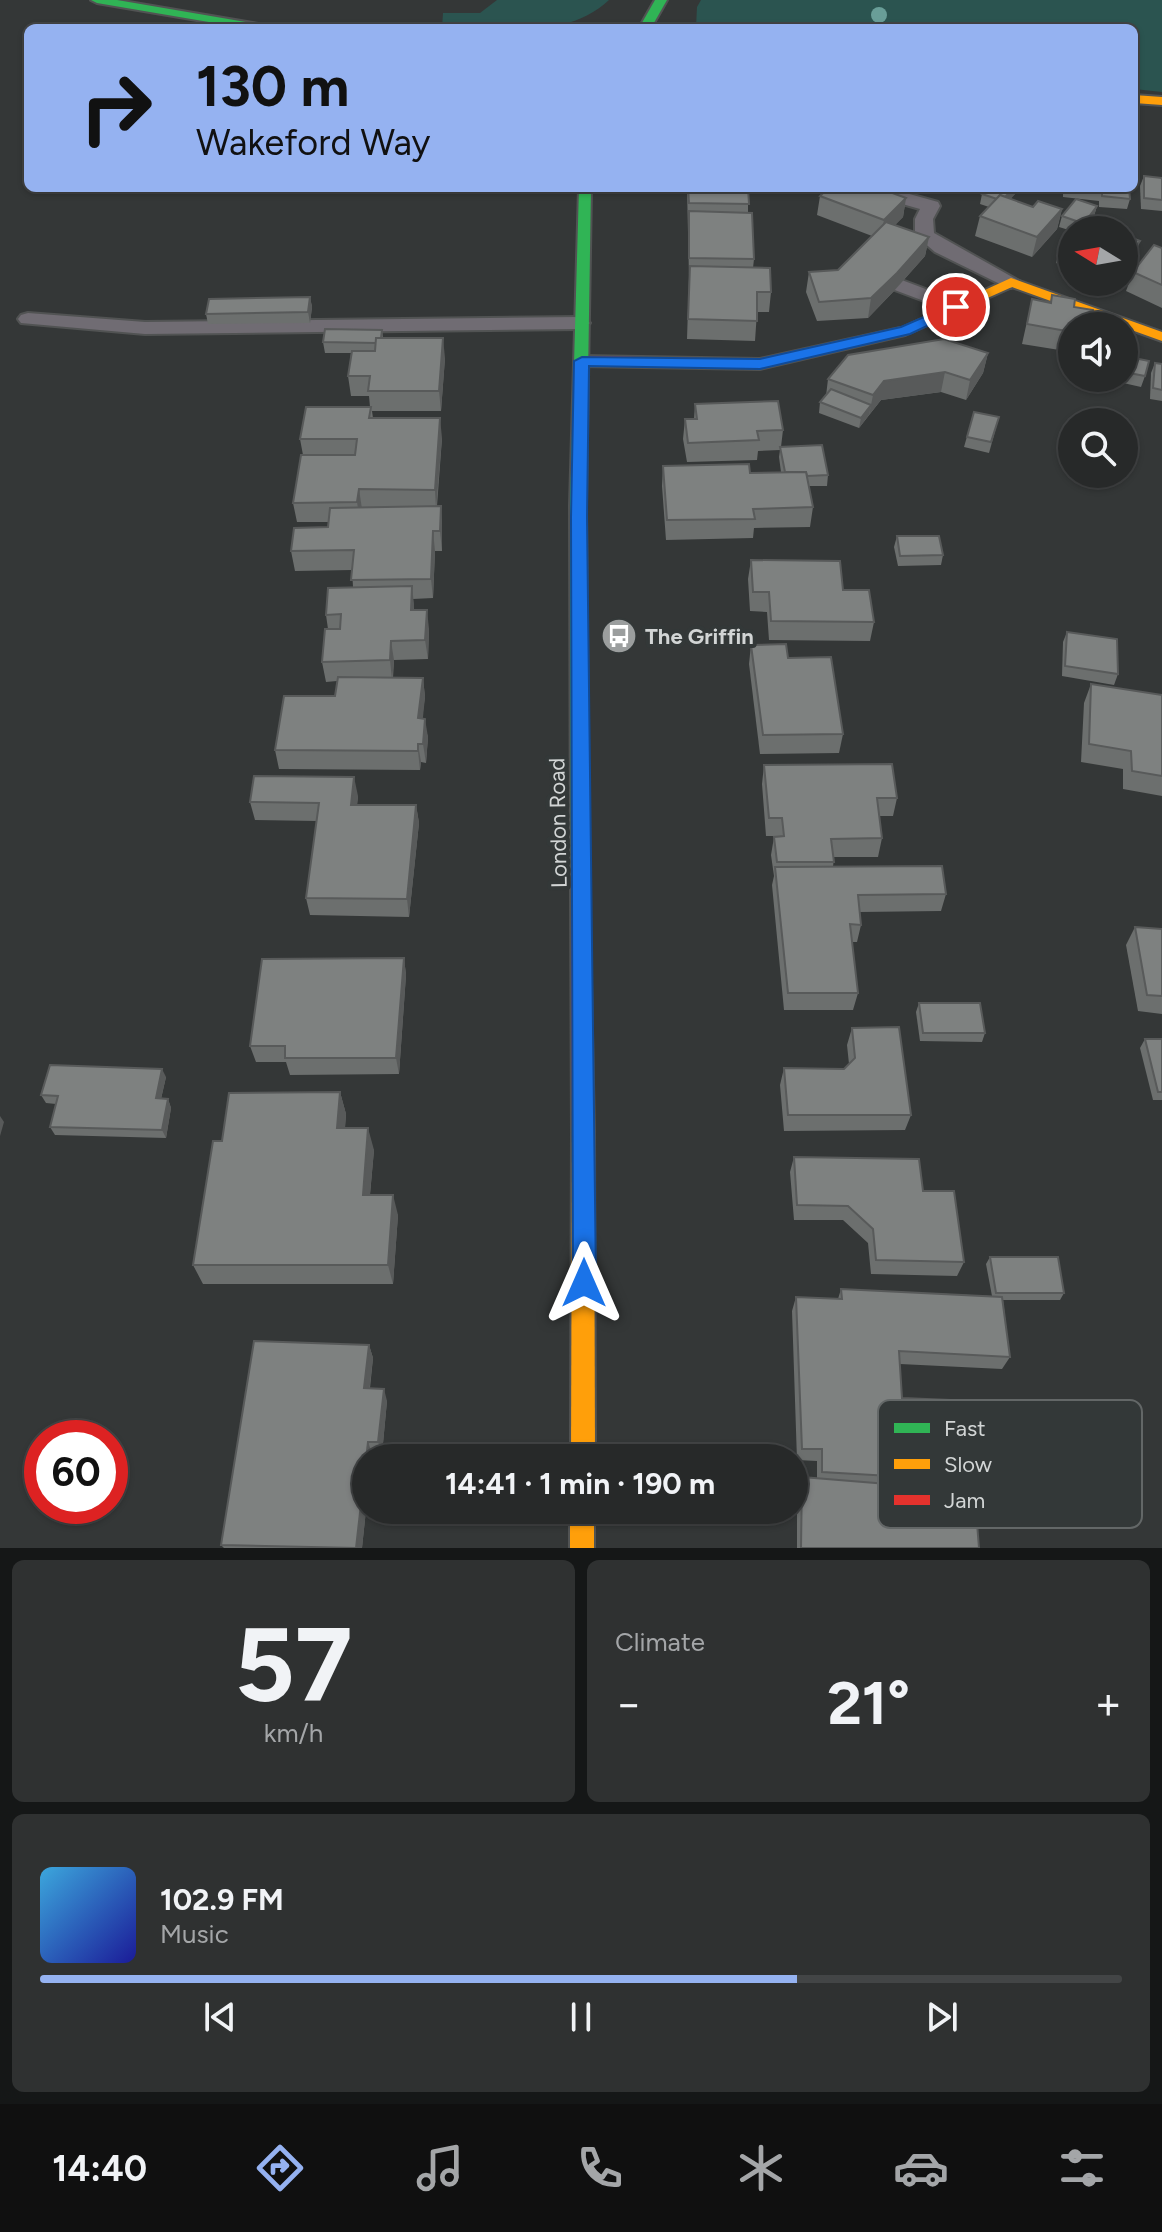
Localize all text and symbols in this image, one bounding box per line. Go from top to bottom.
text: 130 m [196,53,349,120]
icon: right [64,56,168,160]
text: Wakeford Way [196,121,431,164]
north arrow [1058,216,1138,296]
map controls [1058,216,1138,488]
pin [922,273,990,341]
icon: arrive [934,285,978,329]
button: sound [1058,312,1138,392]
button: search [1058,408,1138,488]
bus stop icon: The Griffin [600,617,638,655]
place label: The Griffin [645,623,754,650]
street label: London Road [543,758,573,888]
position arrow [542,1241,626,1325]
legend [878,1400,1142,1528]
text: Fast [944,1415,986,1442]
speed limit sign: 60 [24,1420,128,1524]
text: Slow [944,1451,993,1478]
text: 14:41 · 1 min · 190 m [445,1465,715,1502]
text: Jam [944,1487,985,1514]
text: 57 [234,1602,353,1727]
text: Climate [615,1626,705,1658]
text: 21° [827,1667,910,1739]
text: − [615,1677,642,1730]
text: + [1095,1677,1122,1730]
text: km/h [264,1717,323,1749]
text: 102.9 FM [160,1881,284,1918]
text: Music [160,1918,229,1950]
icon: previous [198,1995,242,2039]
icon: pause [559,1995,603,2039]
icon: next [920,1995,964,2039]
icon: directions [252,2140,308,2196]
icon: music [412,2140,468,2196]
icon: phone [572,2140,628,2196]
icon: climate [733,2140,789,2196]
icon: car [893,2140,949,2196]
icon: filters [1054,2140,1110,2196]
text: 14:40 [52,2147,147,2190]

